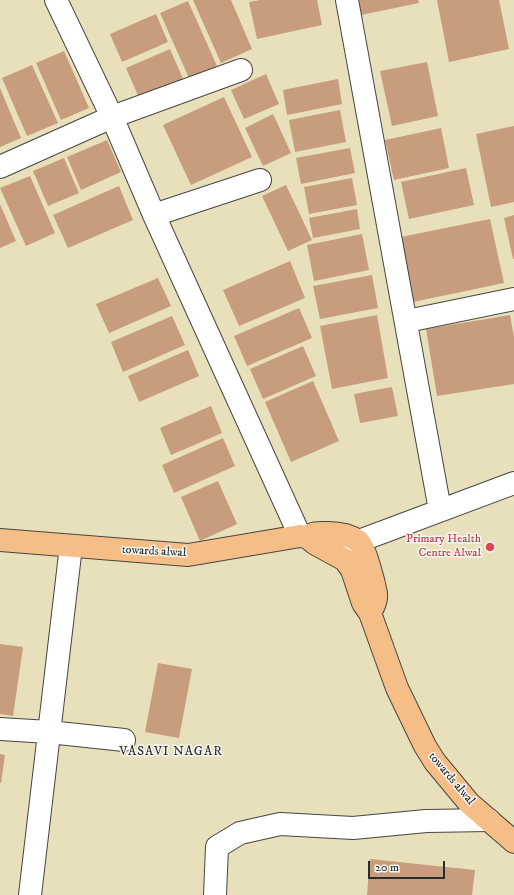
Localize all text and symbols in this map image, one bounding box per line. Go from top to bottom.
place label: Primary Health Centre Alwal [406,533,481,561]
marker: Primary Health Centre Alwal [484,541,496,553]
street label: towards alwal [121,543,187,561]
district label: VASAVI NAGAR [119,744,223,760]
street label: towards alwal [425,750,477,808]
scale bar [370,853,447,879]
text: 20 m [375,860,399,875]

